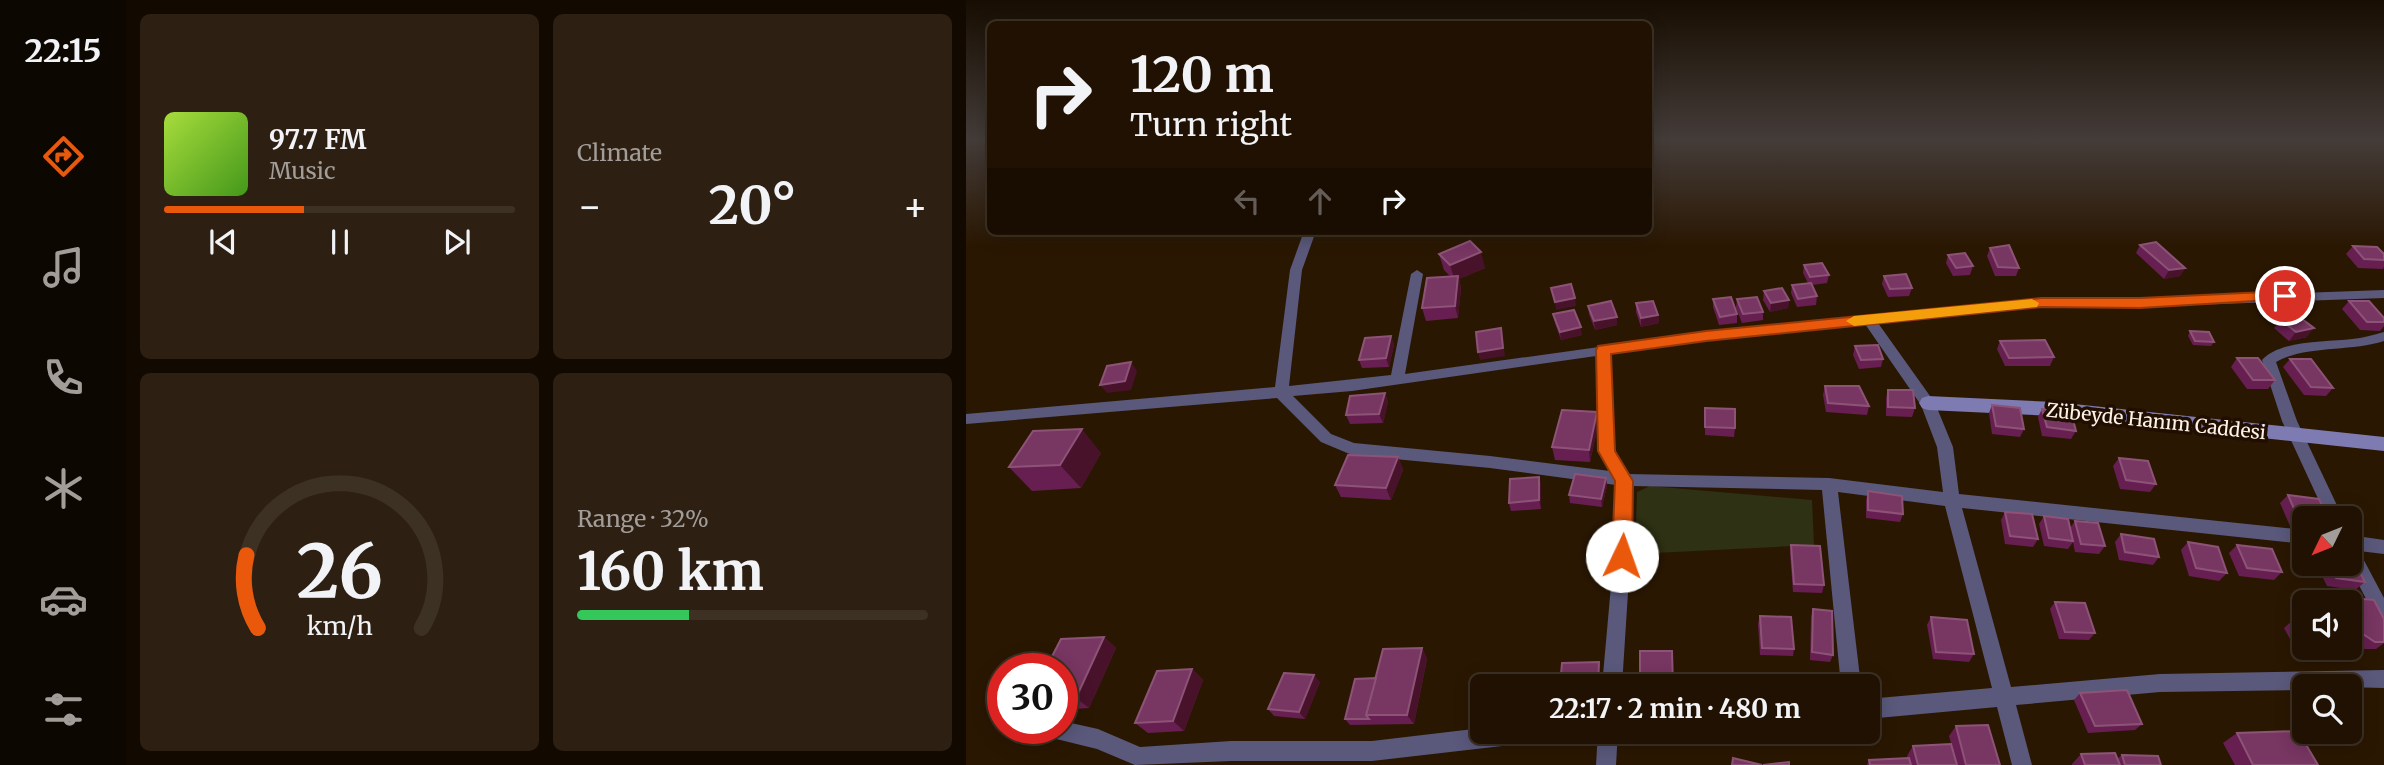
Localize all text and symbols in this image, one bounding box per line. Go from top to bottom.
text: 22:15 [25,31,101,71]
text: 120 m [1130,44,1274,105]
icon: right [1015,49,1106,140]
text: Turn right [1130,105,1292,145]
text: 97.7 FM [269,123,367,156]
icon: directions [39,132,88,181]
text: Climate [577,138,662,167]
text: Music [269,156,336,185]
text: 20° [708,173,797,238]
icon: left [1228,182,1266,220]
icon: ahead [1301,182,1339,220]
icon: right [1374,182,1412,220]
text: − [577,183,602,230]
text: + [903,183,928,230]
icon: previous [204,223,242,261]
icon: pause [321,223,359,261]
icon: next [438,223,476,261]
icon: music [39,243,88,292]
pin [2255,266,2315,326]
icon: arrive [2266,277,2304,315]
icon: phone [39,353,88,402]
street label: Zübeyde Hanım Caddesi [2045,398,2267,444]
icon: climate [39,464,88,513]
text: Range · 32% [577,504,709,533]
north arrow [2292,506,2362,576]
map controls [2292,506,2362,744]
position arrow [1585,519,1659,593]
text: 26 [296,526,383,618]
text: 160 km [577,539,764,604]
icon: car [39,575,88,624]
button: sound [2292,590,2362,660]
text: km/h [306,610,373,642]
speed limit sign: 30 [987,653,1078,744]
button: search [2292,674,2362,744]
icon: filters [39,685,88,734]
text: 22:17 · 2 min · 480 m [1549,692,1801,725]

